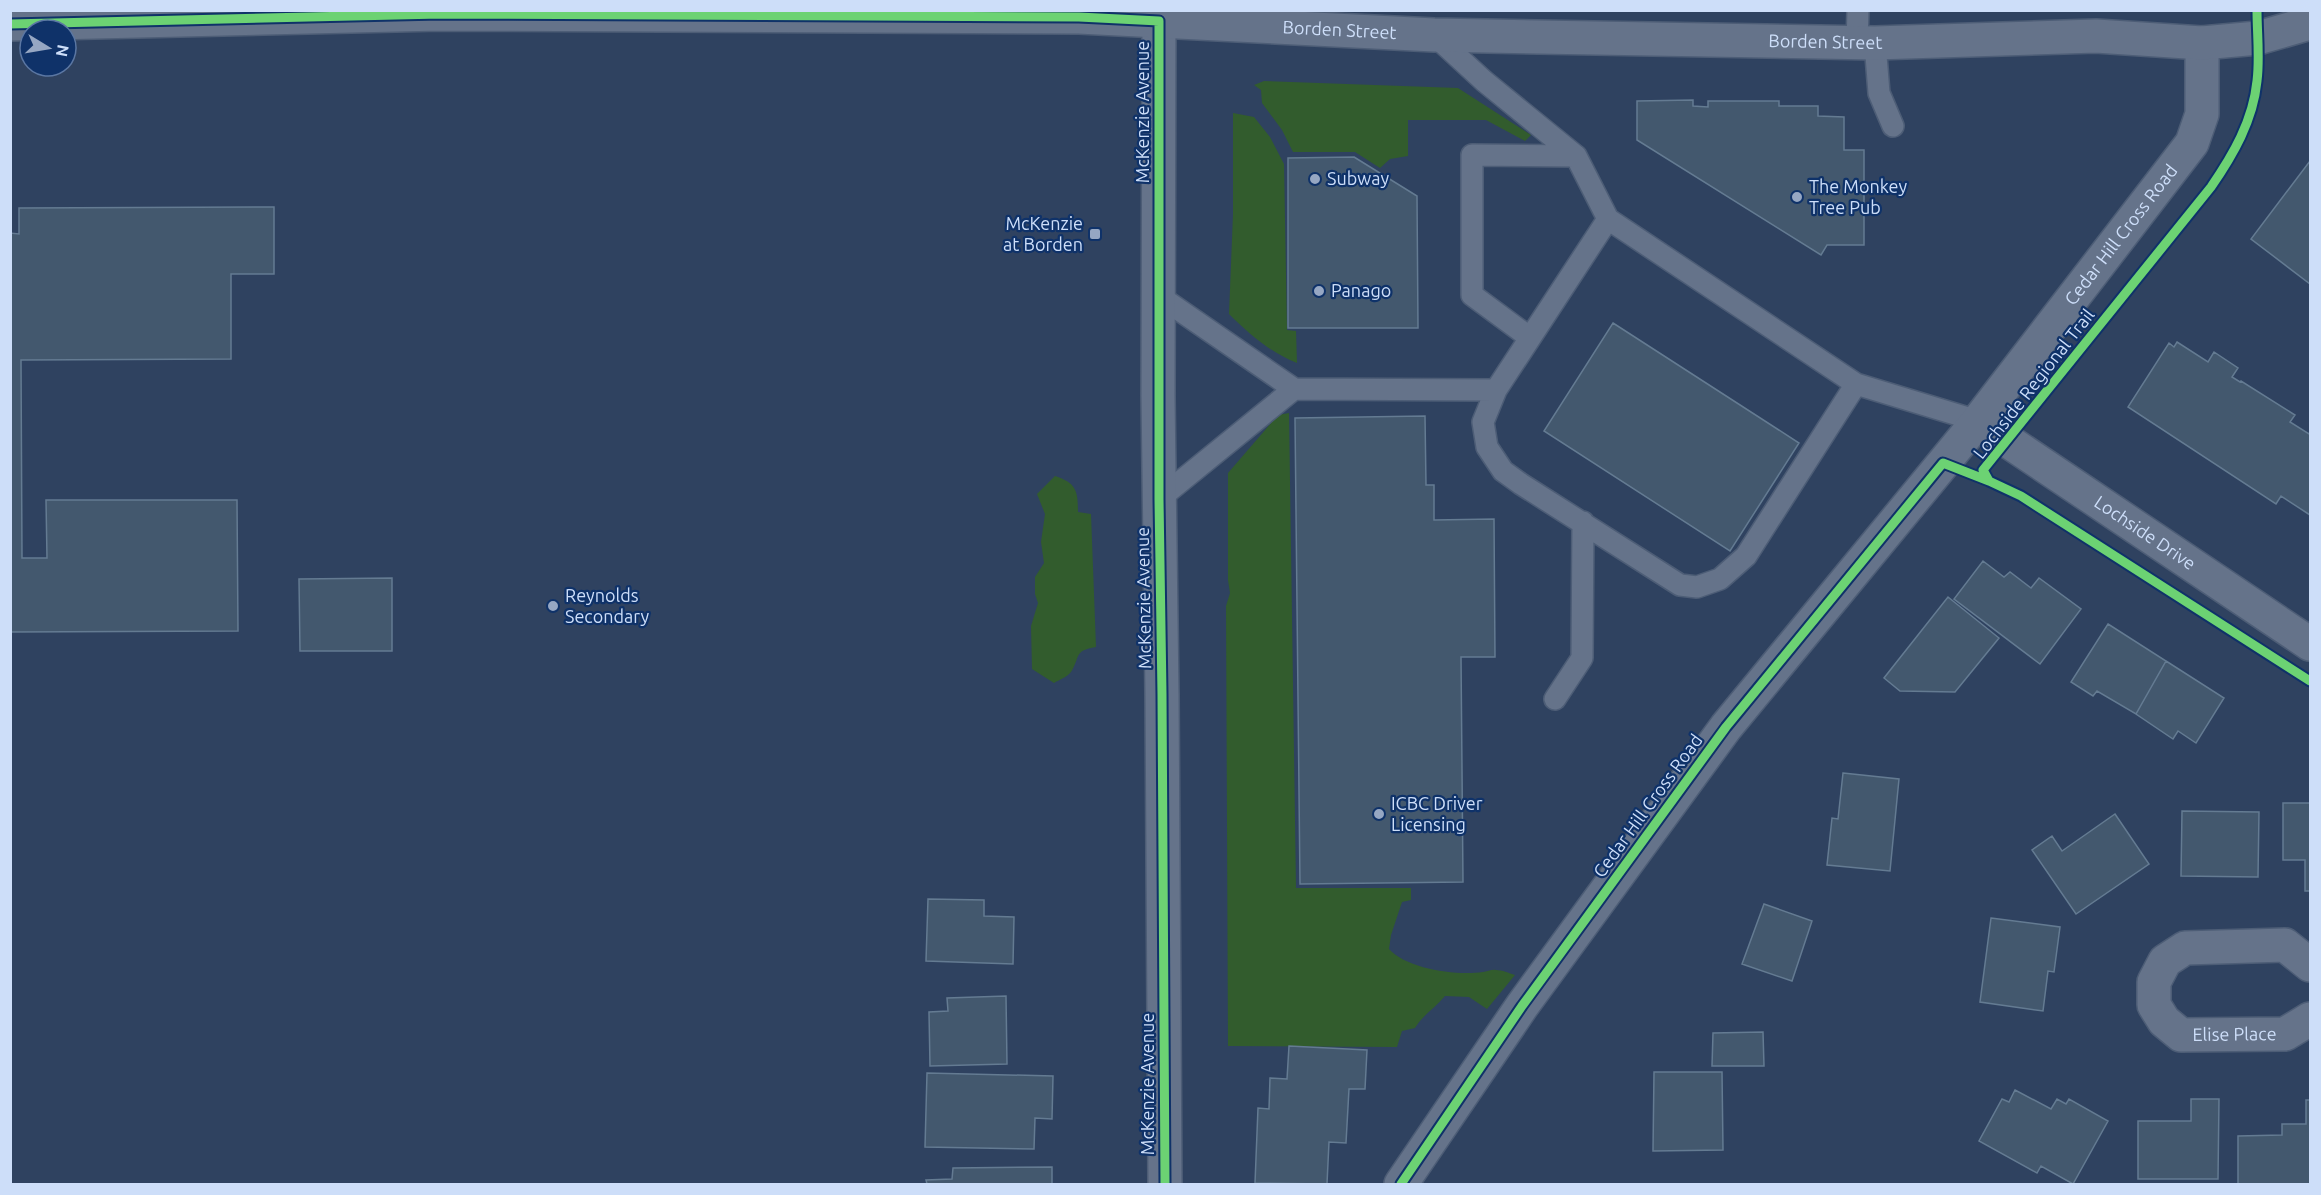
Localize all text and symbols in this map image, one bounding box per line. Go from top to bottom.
street label: Borden Street [1282,16,1397,42]
north arrow [18,18,78,78]
street label: Borden Street [1768,30,1883,52]
street label: McKenzie Avenue [1132,41,1152,183]
text: N [53,43,73,58]
street label: Cedar Hill Cross Road [2060,160,2181,309]
place label: Subway [1327,168,1389,188]
marker: Subway [1308,172,1322,186]
place label: The Monkey Tree Pub [1809,176,1908,217]
marker: The Monkey Tree Pub [1790,190,1804,204]
place label: McKenzie at Borden [1003,213,1083,254]
marker: McKenzie at Borden [1088,227,1102,241]
place label: Panago [1331,280,1391,300]
marker: Panago [1312,284,1326,298]
street label: Lochside Regional Trail [1969,304,2098,462]
street label: Lochside Drive [2091,491,2200,573]
street label: McKenzie Avenue [1132,527,1154,669]
place label: Reynolds Secondary [565,585,649,626]
marker: Reynolds Secondary [546,599,560,613]
street label: Cedar Hill Cross Road [1589,730,1706,881]
place label: ICBC Driver Licensing [1391,793,1483,834]
marker: ICBC Driver Licensing [1372,807,1386,821]
street label: McKenzie Avenue [1137,1013,1157,1155]
street label: Elise Place [2192,1023,2277,1044]

